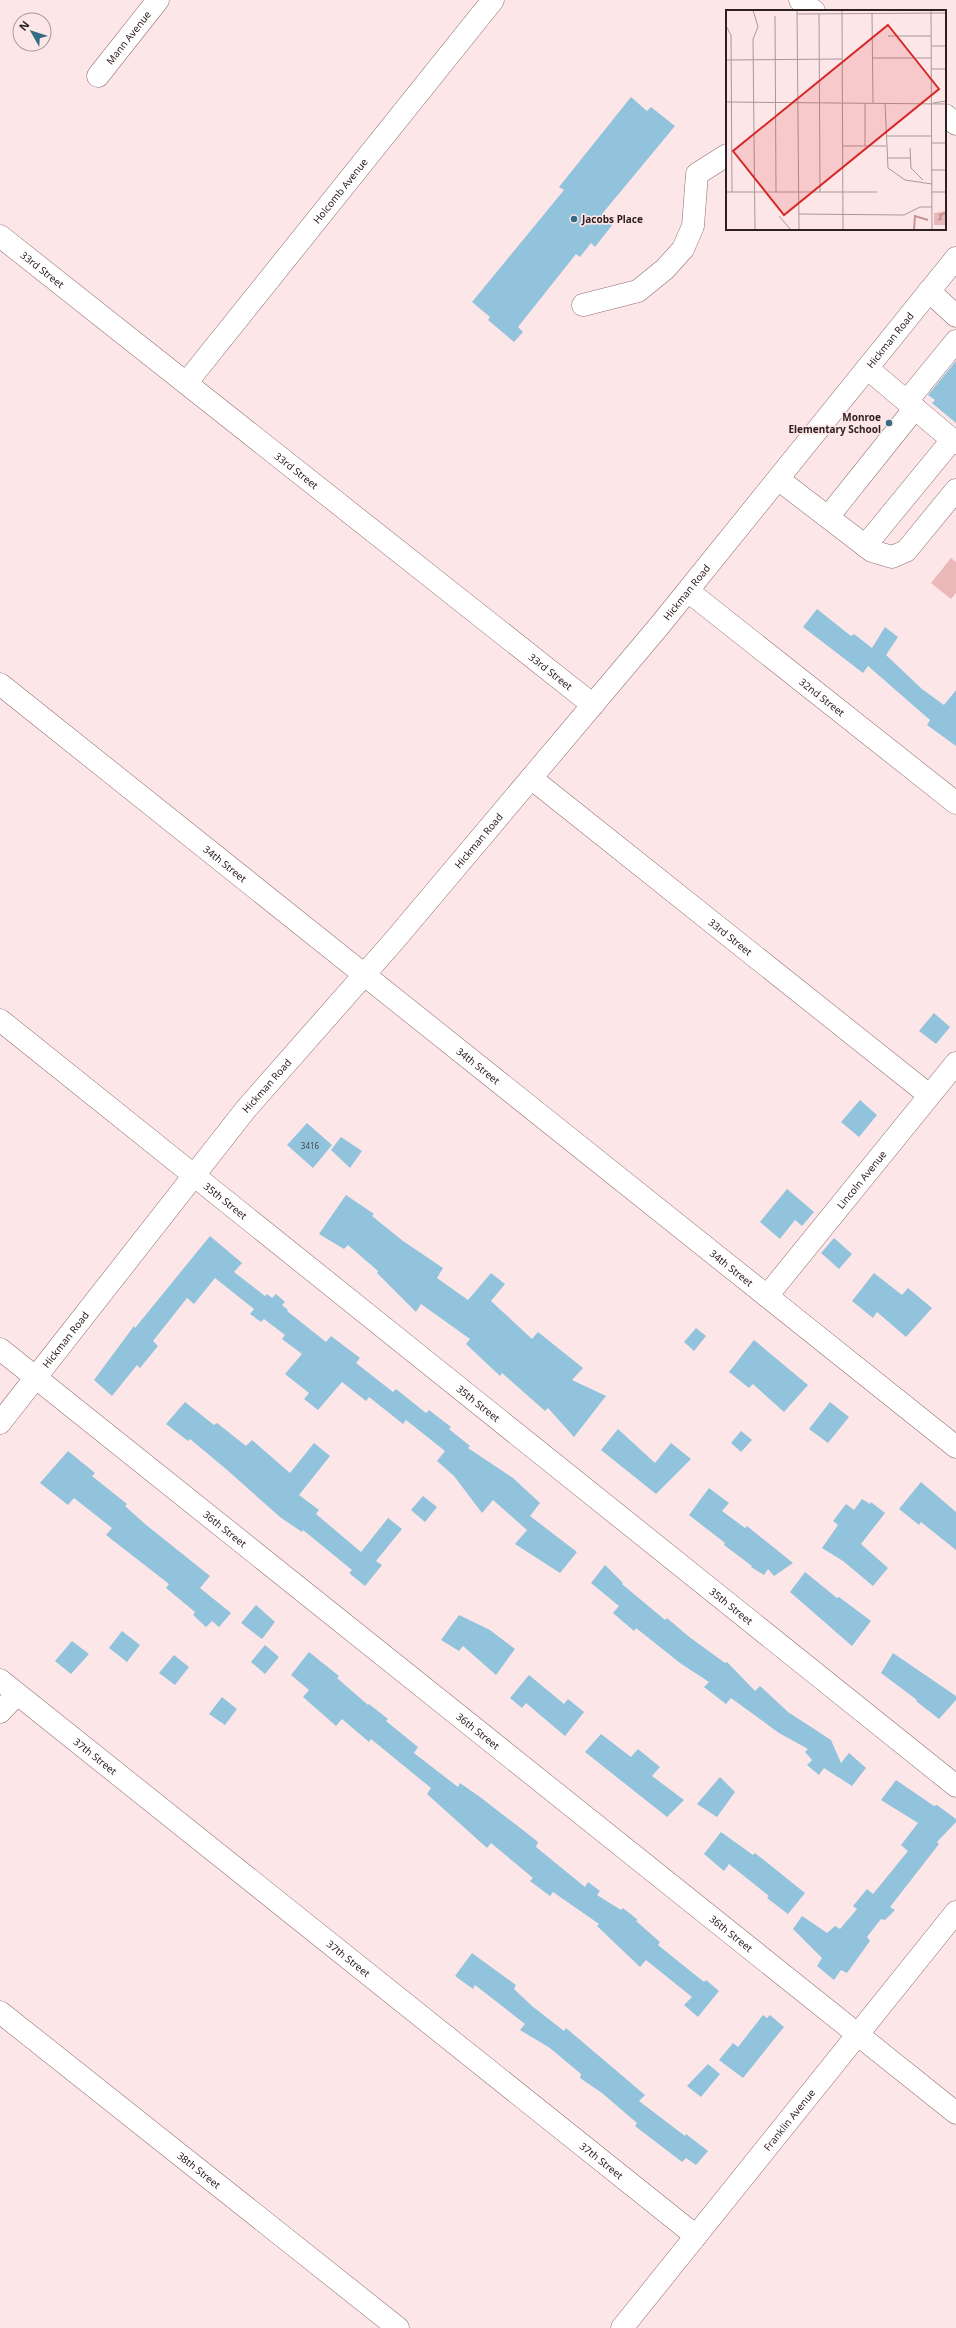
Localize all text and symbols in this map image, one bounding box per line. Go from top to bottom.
street label: Mann Avenue [103,7,154,67]
inset map [726,10,946,230]
north arrow [12,12,52,52]
text: N [15,17,32,34]
street label: Holcomb Avenue [310,155,371,226]
place label: Jacobs Place [581,212,643,226]
marker: Jacobs Place [569,214,579,224]
street label: 33rd Street [18,248,67,291]
street label: Hickman Road [863,309,917,371]
place label: Monroe Elementary School [788,410,881,436]
marker: Monroe Elementary School [884,418,894,428]
street label: 33rd Street [272,449,322,492]
street label: Hickman Road [660,561,713,623]
street label: 33rd Street [526,650,576,693]
street label: 32nd Street [796,675,848,720]
street label: Hickman Road [451,810,506,871]
street label: 34th Street [200,842,250,886]
street label: 33rd Street [706,915,756,959]
street label: 34th Street [454,1044,503,1088]
street label: Hickman Road [239,1055,294,1116]
house number: 3416 [301,1140,320,1151]
street label: Lincoln Avenue [834,1147,890,1212]
street label: 35th Street [201,1179,250,1223]
street label: 34th Street [707,1246,756,1290]
street label: Hickman Road [39,1308,92,1371]
street label: 35th Street [454,1382,503,1425]
street label: 36th Street [200,1507,250,1551]
street label: 35th Street [707,1584,756,1628]
street label: 36th Street [453,1709,503,1753]
street label: 37th Street [71,1734,120,1778]
street label: 36th Street [707,1912,756,1955]
street label: 37th Street [324,1937,373,1980]
street label: Franklin Avenue [760,2086,818,2154]
street label: 37th Street [577,2139,627,2182]
street label: 38th Street [174,2148,224,2192]

